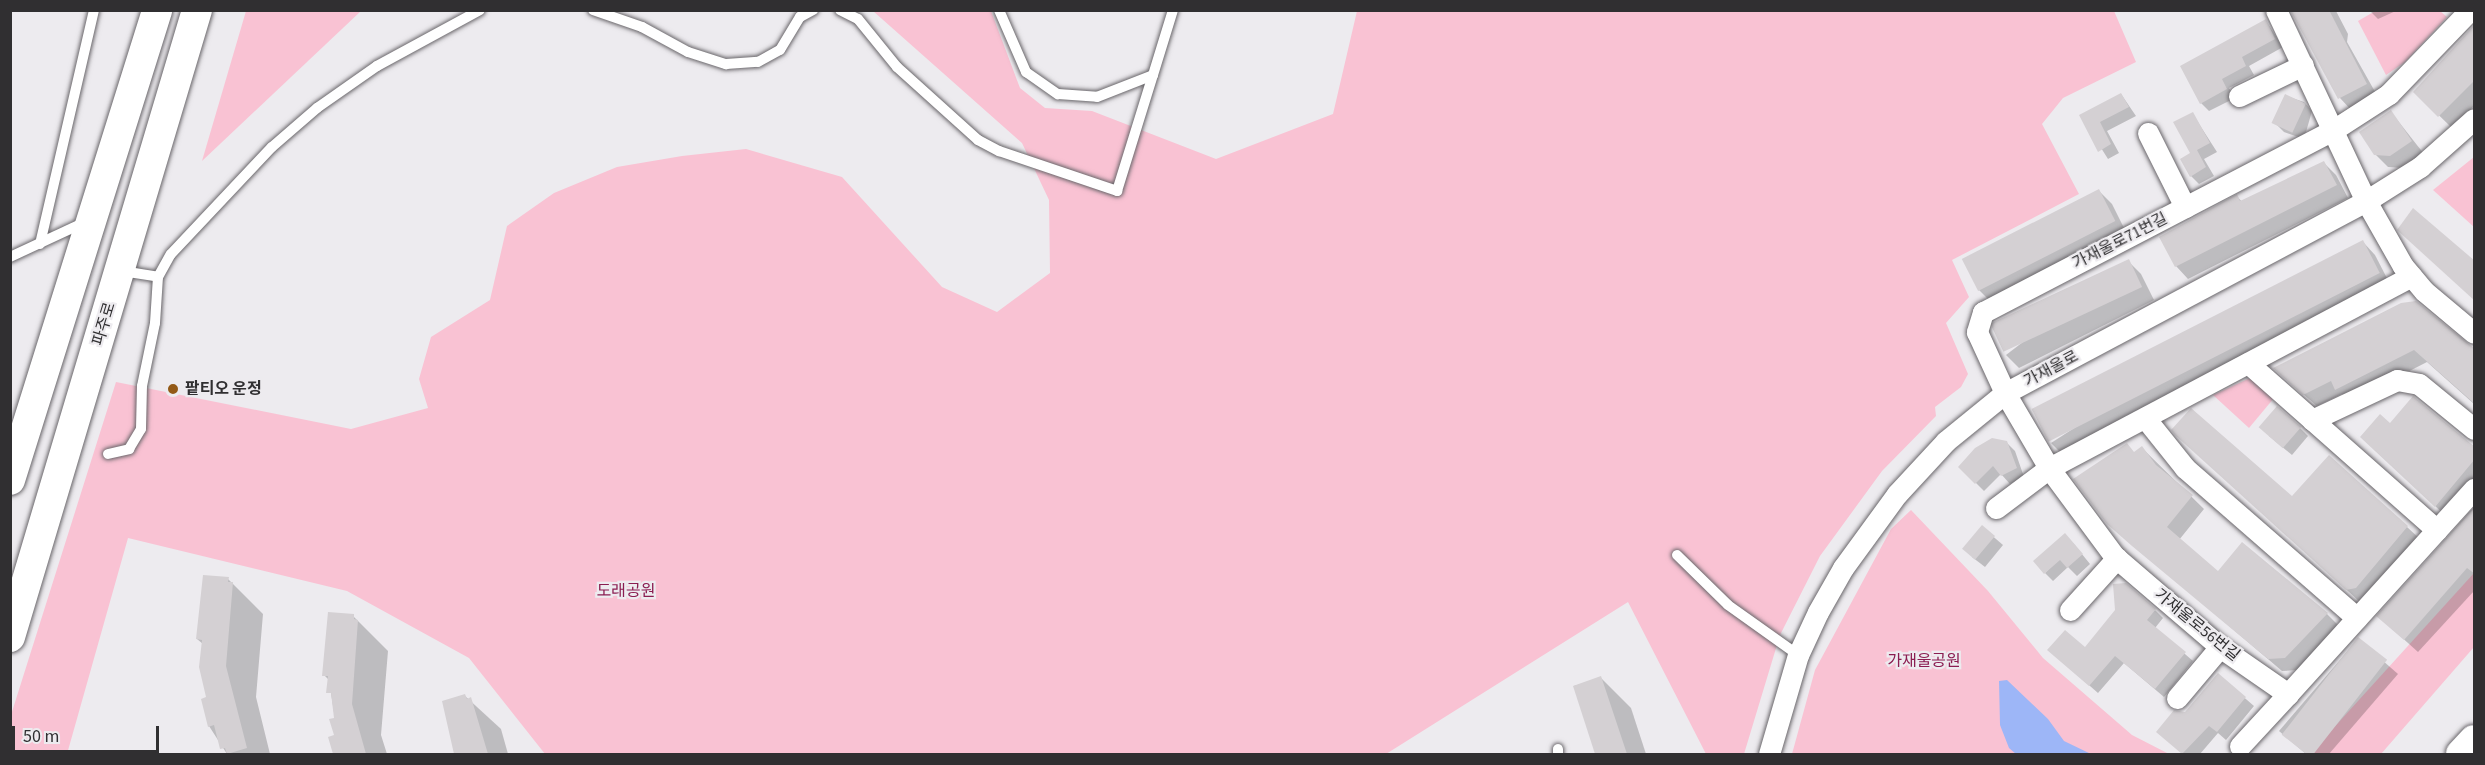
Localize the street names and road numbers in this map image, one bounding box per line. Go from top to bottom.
street label: 가재울로71번길 [2069,209,2171,273]
street label: 파주로 [88,300,120,348]
street label: 가재울로 [2020,347,2082,391]
street label: 가재울로56번길 [2150,585,2244,665]

